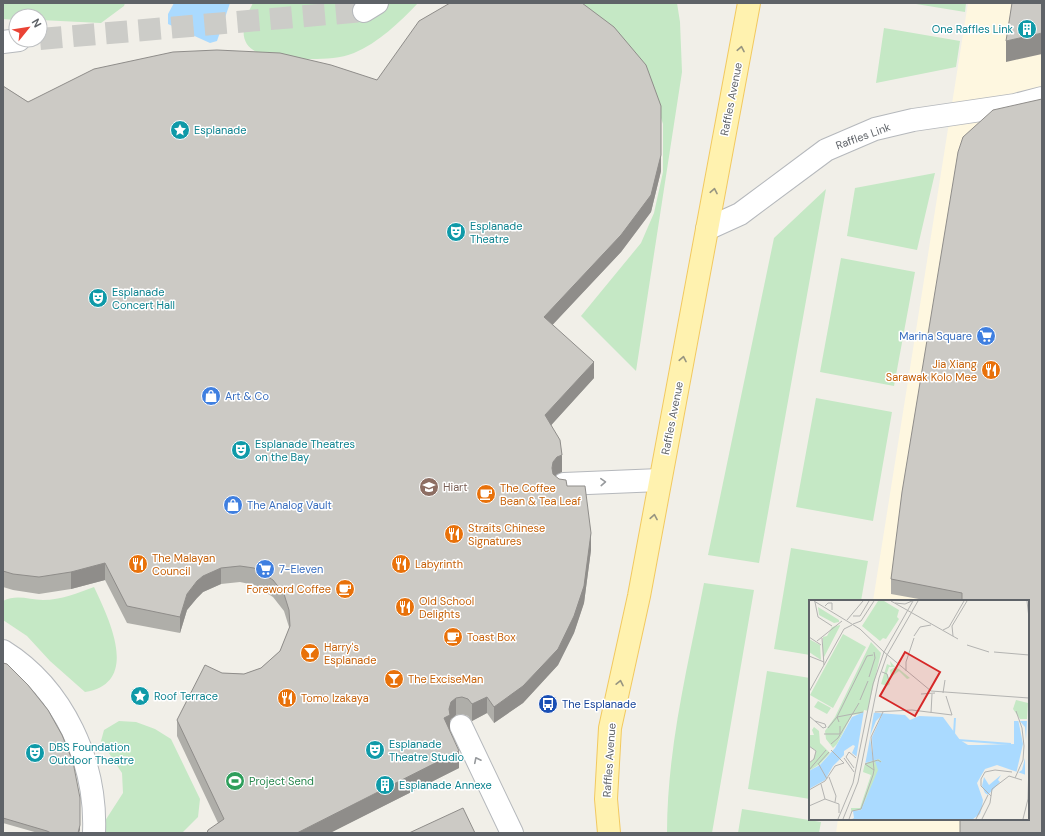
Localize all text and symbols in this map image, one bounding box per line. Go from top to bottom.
north arrow [8,8,48,48]
text: N [29,16,45,30]
building icon: One Raffles Link [1016,18,1038,40]
place label: One Raffles Link [932,22,1013,36]
one-way arrow [736,46,744,52]
street label: Raffles Avenue [717,61,745,137]
place icon: Esplanade [169,119,191,141]
street label: Raffles Link [834,119,893,152]
place label: Esplanade [194,123,247,137]
one-way arrow [709,188,718,194]
place label: Esplanade Theatre [470,219,523,246]
theatre icon: Esplanade Theatre [445,221,467,243]
place label: Esplanade Concert Hall [112,285,175,312]
theatre icon: Esplanade Concert Hall [87,287,109,309]
supermarket icon: Marina Square [975,325,997,347]
place label: Marina Square [899,329,972,343]
one-way arrow [678,356,687,362]
place label: Jia Xiang Sarawak Kolo Mee [886,357,977,384]
restaurant icon: Jia Xiang Sarawak Kolo Mee [980,359,1002,381]
street label: Raffles Avenue [658,380,686,456]
shop icon: Art & Co [200,385,222,407]
place label: Art & Co [225,389,269,403]
place label: Esplanade Theatres on the Bay [255,437,355,464]
theatre icon: Esplanade Theatres on the Bay [230,439,252,461]
school or university icon: Hiart [418,476,440,498]
one-way arrow [600,478,606,487]
place label: Hiart [443,480,468,494]
place label: The Coffee Bean & Tea Leaf [500,481,581,508]
cafe icon: The Coffee Bean & Tea Leaf [475,483,497,505]
shop icon: The Analog Vault [222,494,244,516]
place label: The Analog Vault [247,498,332,512]
one-way arrow [649,514,657,520]
place label: Straits Chinese Signatures [468,521,545,548]
restaurant icon: Straits Chinese Signatures [443,523,465,545]
place label: The Malayan Council [152,551,215,578]
restaurant icon: The Malayan Council [127,553,149,575]
restaurant icon: Labyrinth [390,553,412,575]
place label: Labyrinth [415,557,463,571]
supermarket icon: 7-Eleven [254,558,276,580]
place label: 7-Eleven [279,562,323,576]
cafe icon: Foreword Coffee [334,578,356,600]
place label: Foreword Coffee [246,582,331,596]
place label: Old School Delights [419,594,474,621]
restaurant icon: Old School Delights [394,596,416,618]
inset map [809,600,1029,820]
cafe icon: Toast Box [442,626,464,648]
place label: Toast Box [467,630,516,644]
place label: Harry's Esplanade [324,640,377,667]
bar icon: Harry's Esplanade [299,642,321,664]
bar icon: The ExciseMan [383,668,405,690]
place label: The ExciseMan [408,672,483,686]
one-way arrow [615,680,623,686]
place icon: Roof Terrace [129,685,151,707]
restaurant icon: Tomo Izakaya [276,687,298,709]
place label: Roof Terrace [154,689,218,703]
place label: Tomo Izakaya [301,691,369,705]
bus stop icon: The Esplanade [537,693,559,715]
place label: The Esplanade [562,697,636,711]
street label: Raffles Avenue [599,722,619,798]
place label: Esplanade Theatre Studio [389,737,464,764]
theatre icon: Esplanade Theatre Studio [364,739,386,761]
place label: DBS Foundation Outdoor Theatre [49,740,134,767]
theatre icon: DBS Foundation Outdoor Theatre [24,742,46,764]
one-way arrow [474,757,482,764]
sports icon: Project Send [224,770,246,792]
place label: Project Send [249,774,314,788]
building icon: Esplanade Annexe [374,774,396,796]
place label: Esplanade Annexe [399,778,492,792]

